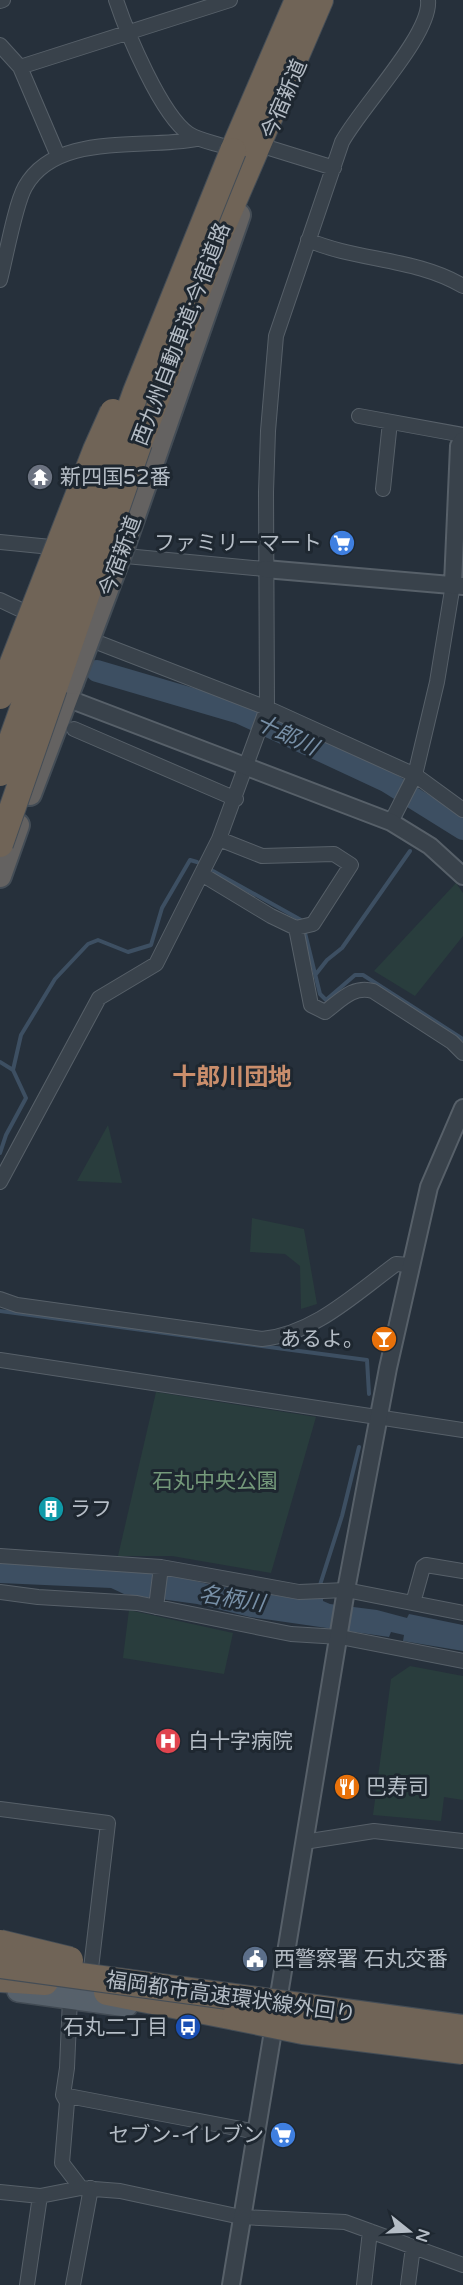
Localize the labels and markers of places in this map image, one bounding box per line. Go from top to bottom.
temple icon: 新四国52番 [25,462,55,492]
place label: 新四国52番 [60,465,170,490]
supermarket icon: ファミリーマート [327,528,357,558]
place label: ファミリーマート [154,531,322,556]
bar icon: あるよ。 [369,1324,399,1354]
place label: あるよ。 [280,1327,364,1352]
building icon: ラフ [36,1494,66,1524]
place label: ラフ [70,1497,112,1522]
hospital icon: 白十字病院 [153,1726,183,1756]
place label: 白十字病院 [188,1729,293,1754]
restaurant icon: 巴寿司 [332,1772,362,1802]
place label: 巴寿司 [366,1775,429,1800]
public building icon: 西警察署 石丸交番 [240,1944,270,1974]
place label: 西警察署 石丸交番 [274,1947,447,1972]
bus stop icon: 石丸二丁目 [173,2012,203,2042]
place label: 石丸二丁目 [63,2015,168,2040]
supermarket icon: セブン-イレブン [268,2120,298,2150]
place label: セブン-イレブン [108,2123,264,2148]

